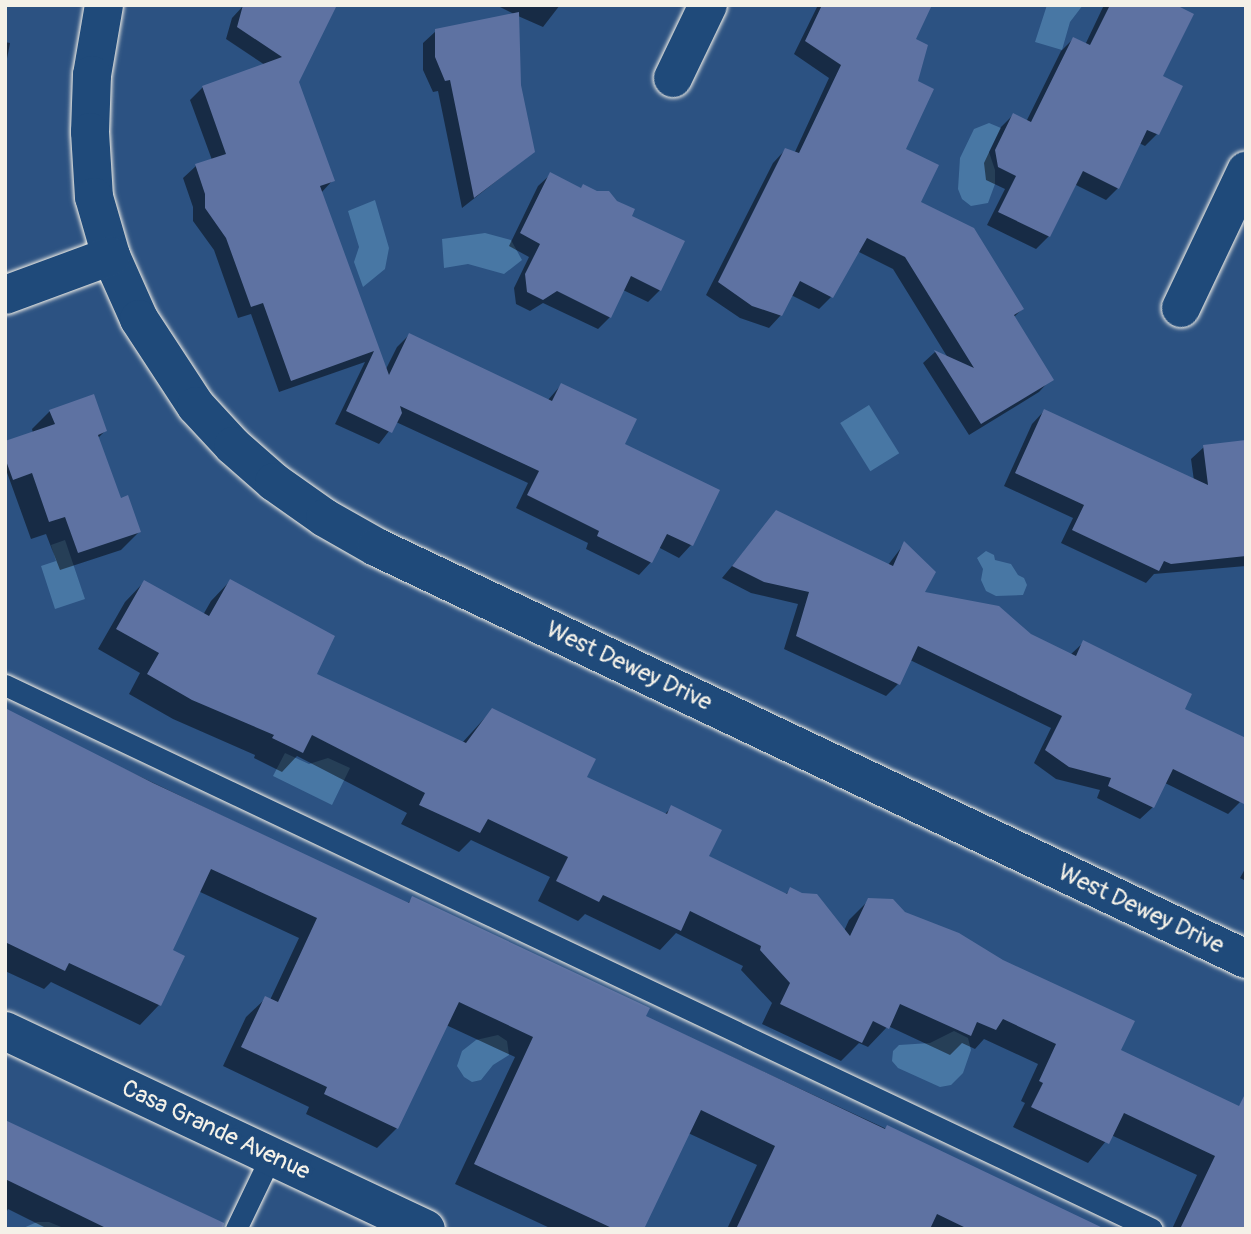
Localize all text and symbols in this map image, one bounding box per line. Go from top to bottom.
street label: West Dewey Drive [542,615,716,717]
street label: West Dewey Drive [1054,858,1228,960]
street label: Casa Grande Avenue [117,1074,315,1186]

